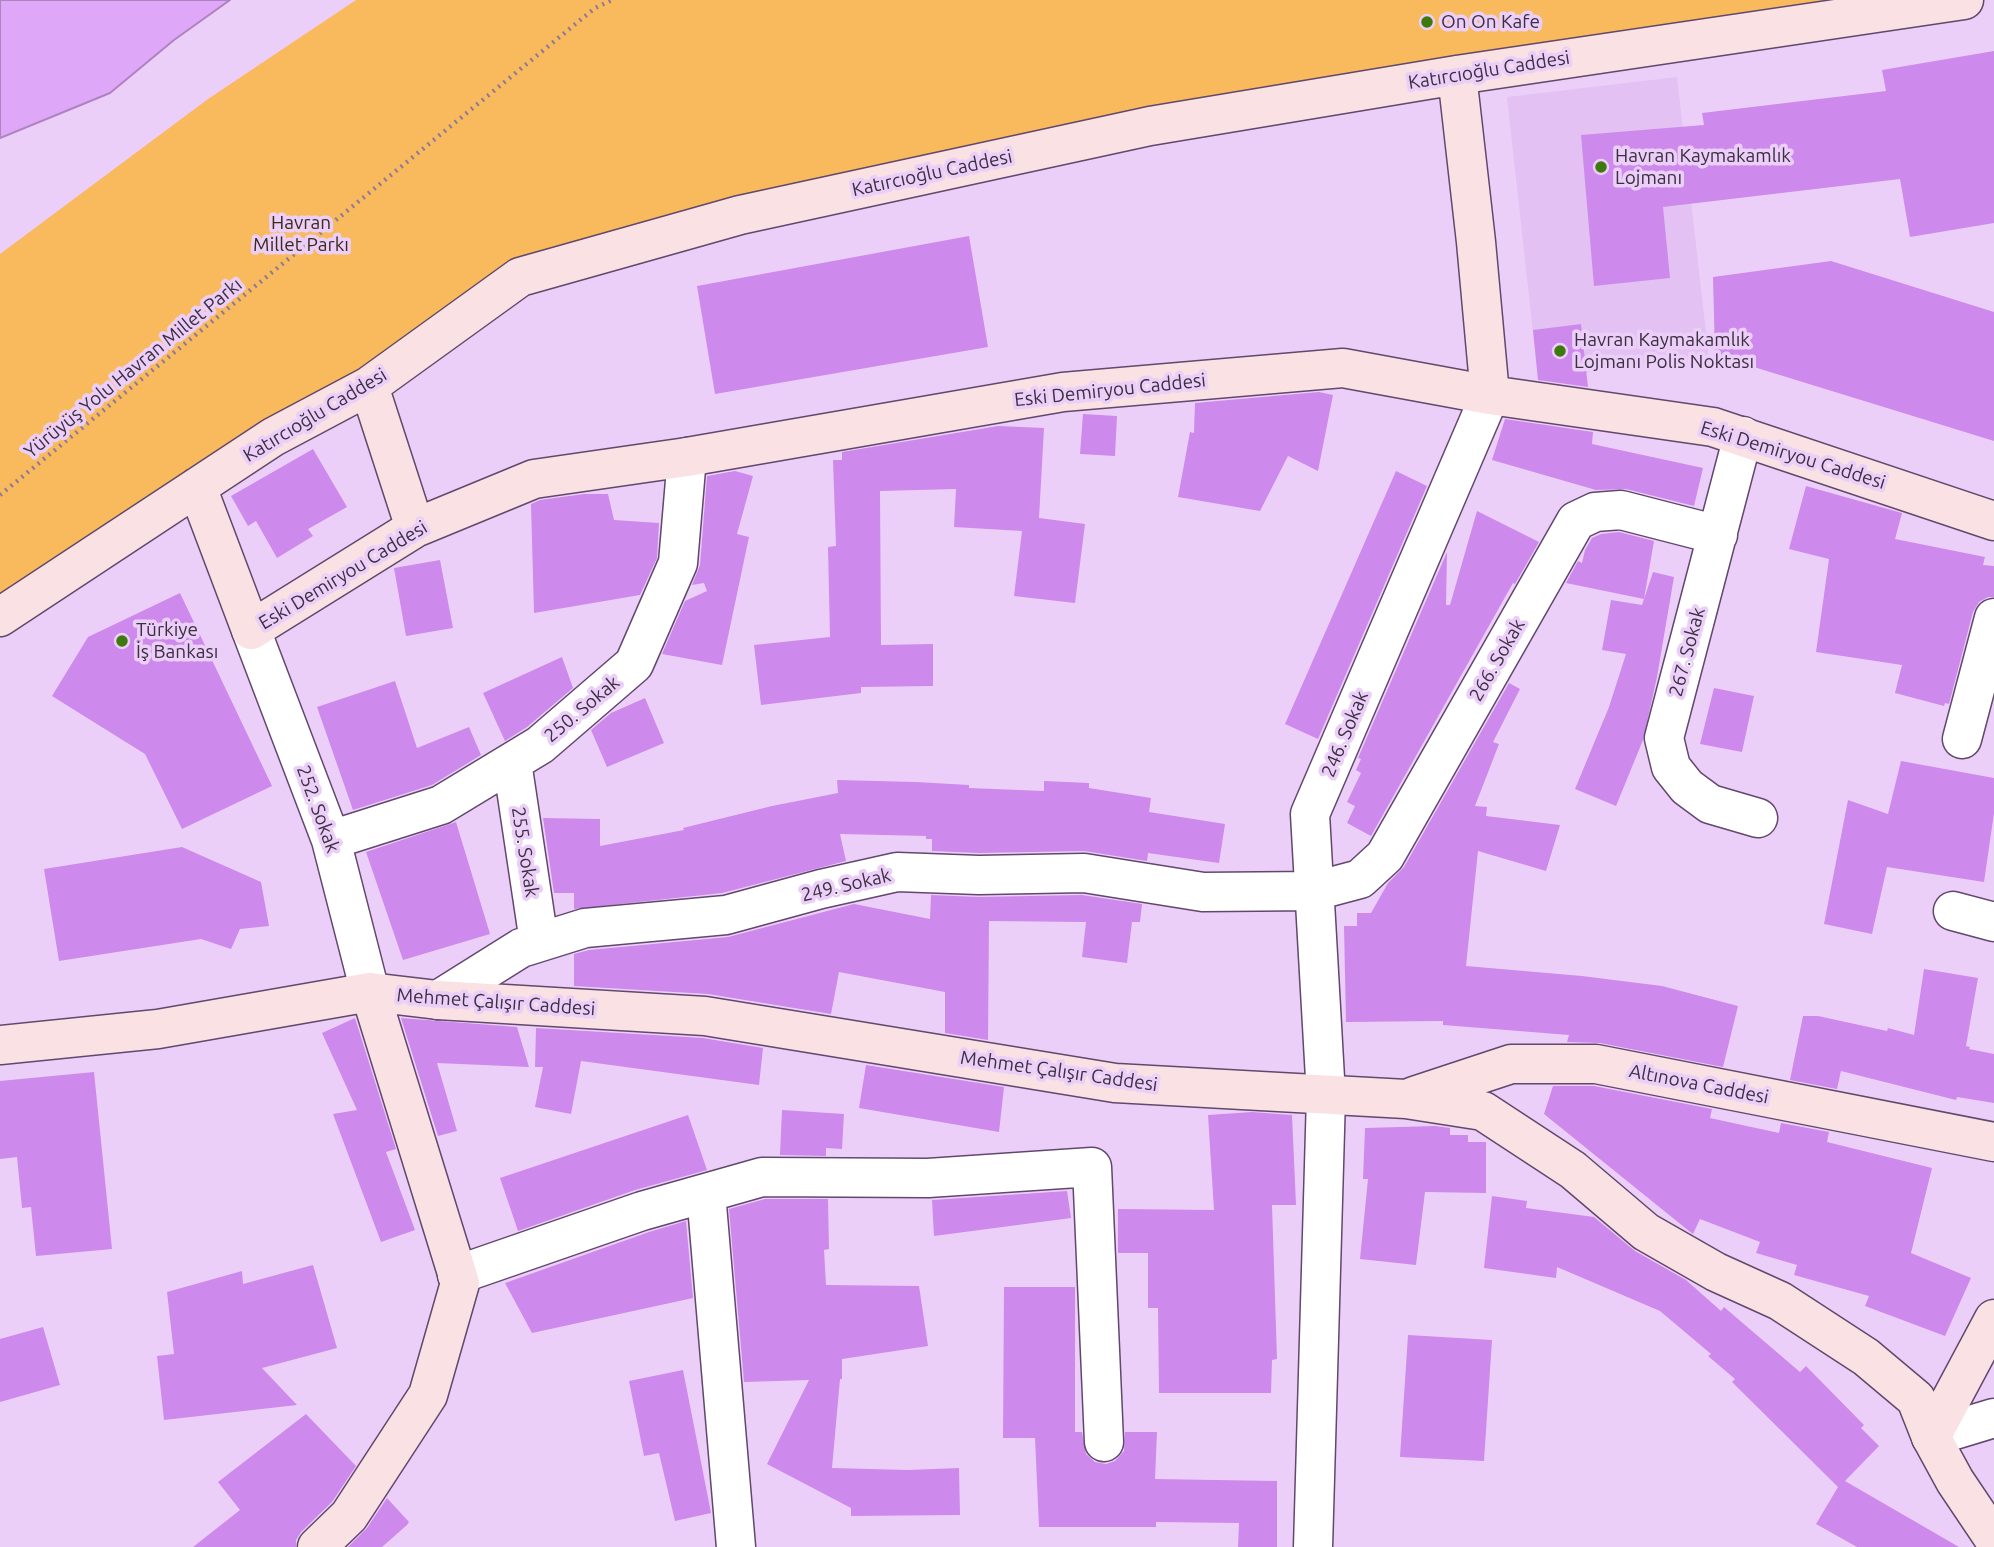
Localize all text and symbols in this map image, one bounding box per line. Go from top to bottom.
place label: On On Kafe [1441,11,1540,33]
marker: On On Kafe [1419,14,1435,30]
street label: Katırcıoğlu Caddesi [1407,46,1571,94]
street label: Katırcıoğlu Caddesi [850,145,1014,201]
place label: Havran Kaymakamlık Lojmanı [1615,145,1791,189]
marker: Havran Kaymakamlık Lojmanı [1593,159,1609,175]
park label: Havran Millet Parkı [253,212,349,256]
street label: Yürüyüş Yolu Havran Millet Parkı [19,273,247,463]
place label: Havran Kaymakamlık Lojmanı Polis Noktası [1574,329,1754,373]
marker: Havran Kaymakamlık Lojmanı Polis Noktası [1552,343,1568,359]
street label: Katırcıoğlu Caddesi [239,363,391,467]
street label: Eski Demiryou Caddesi [1013,369,1207,411]
street label: Eski Demiryou Caddesi [1698,416,1888,494]
street label: Eski Demiryou Caddesi [255,516,431,634]
street label: 267. Sokak [1664,605,1710,699]
street label: 266. Sokak [1464,615,1530,705]
place label: Türkiye İş Bankası [136,619,218,663]
marker: Türkiye İş Bankası [114,633,130,649]
street label: 250. Sokak [540,671,624,747]
street label: 246. Sokak [1317,688,1373,780]
street label: 252. Sokak [292,762,344,856]
street label: 255. Sokak [507,805,543,899]
street label: 249. Sokak [799,864,893,906]
street label: Mehmet Çalışır Caddesi [396,984,596,1020]
street label: Mehmet Çalışır Caddesi [959,1046,1159,1096]
street label: Altınova Caddesi [1627,1059,1771,1109]

